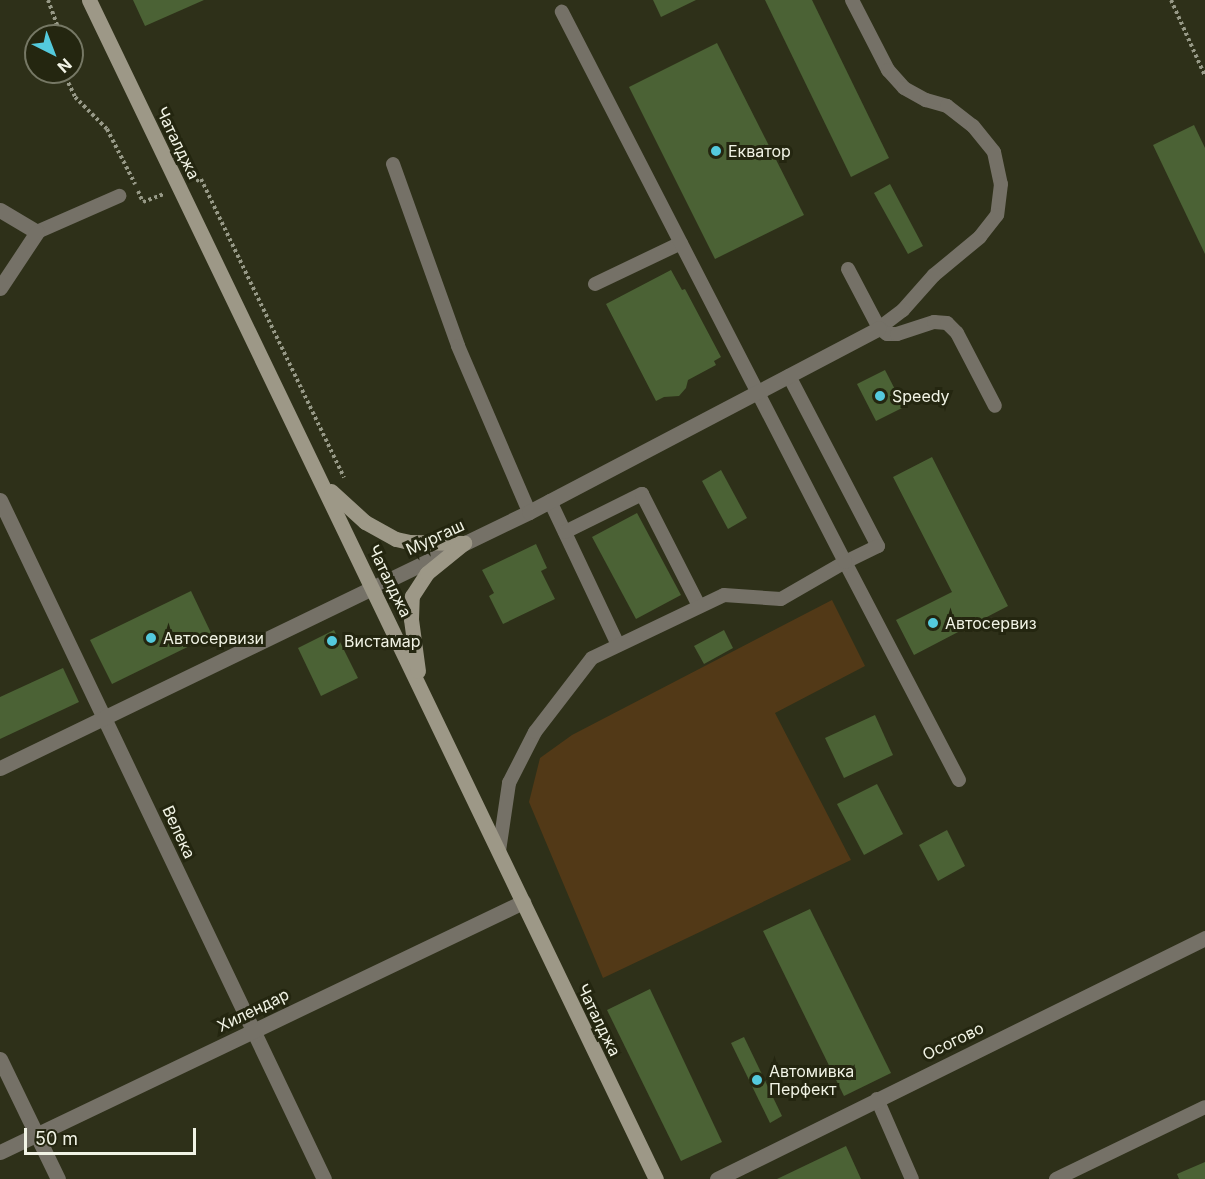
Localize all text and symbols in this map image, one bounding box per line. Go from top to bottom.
north arrow [24,24,84,84]
text: N [53,54,76,77]
street label: Чаталджа [152,104,204,182]
place label: Екватор [728,141,791,161]
marker: Екватор [709,144,723,158]
place label: Speedy [892,386,950,406]
marker: Speedy [873,389,887,403]
street label: Мургаш [403,515,467,559]
street label: Чаталджа [364,542,416,620]
place label: Автосервиз [945,613,1037,633]
marker: Автосервиз [926,616,940,630]
place label: Автосервизи [163,628,264,648]
marker: Автосервизи [144,631,158,645]
place label: Вистамар [344,631,421,651]
marker: Вистамар [325,634,339,648]
street label: Велека [158,803,200,861]
street label: Чаталджа [573,981,625,1059]
street label: Хилендар [214,984,292,1036]
street label: Осогово [919,1018,987,1064]
place label: Автомивка Перфект [769,1061,854,1099]
marker: Автомивка Перфект [750,1073,764,1087]
scale bar [27,1116,200,1154]
text: 50 m [35,1128,78,1149]

